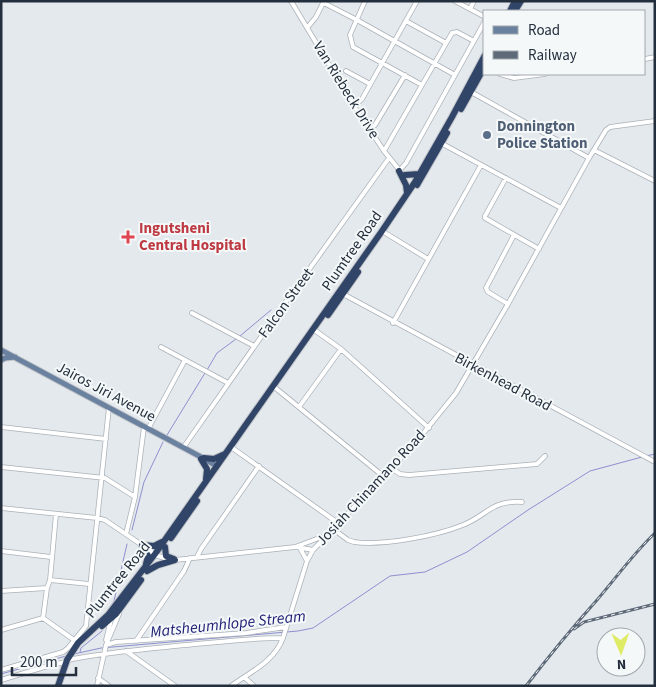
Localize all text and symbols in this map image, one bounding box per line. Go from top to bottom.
legend [483,10,646,75]
text: Road [528,20,560,41]
street label: Van Riebeck Drive [308,37,384,143]
text: Railway [528,45,577,66]
place label: Donnington Police Station [497,116,588,154]
marker: Donnington Police Station [481,129,493,141]
street label: Plumtree Road [317,207,387,295]
place label: Ingutsheni Central Hospital [139,218,247,256]
marker: Ingutsheni Central Hospital [121,230,135,244]
street label: Falcon Street [253,264,319,342]
street label: Birkenhead Road [451,348,555,416]
street label: Jairos Jiri Avenue [53,357,159,427]
street label: Josiah Chinamano Road [312,425,430,551]
street label: Plumtree Road [81,537,155,623]
water label: Matsheumhlope Stream [149,605,307,643]
north arrow [596,627,646,677]
scale bar [12,644,76,676]
text: 200 m [20,652,58,673]
text: N [616,654,626,674]

